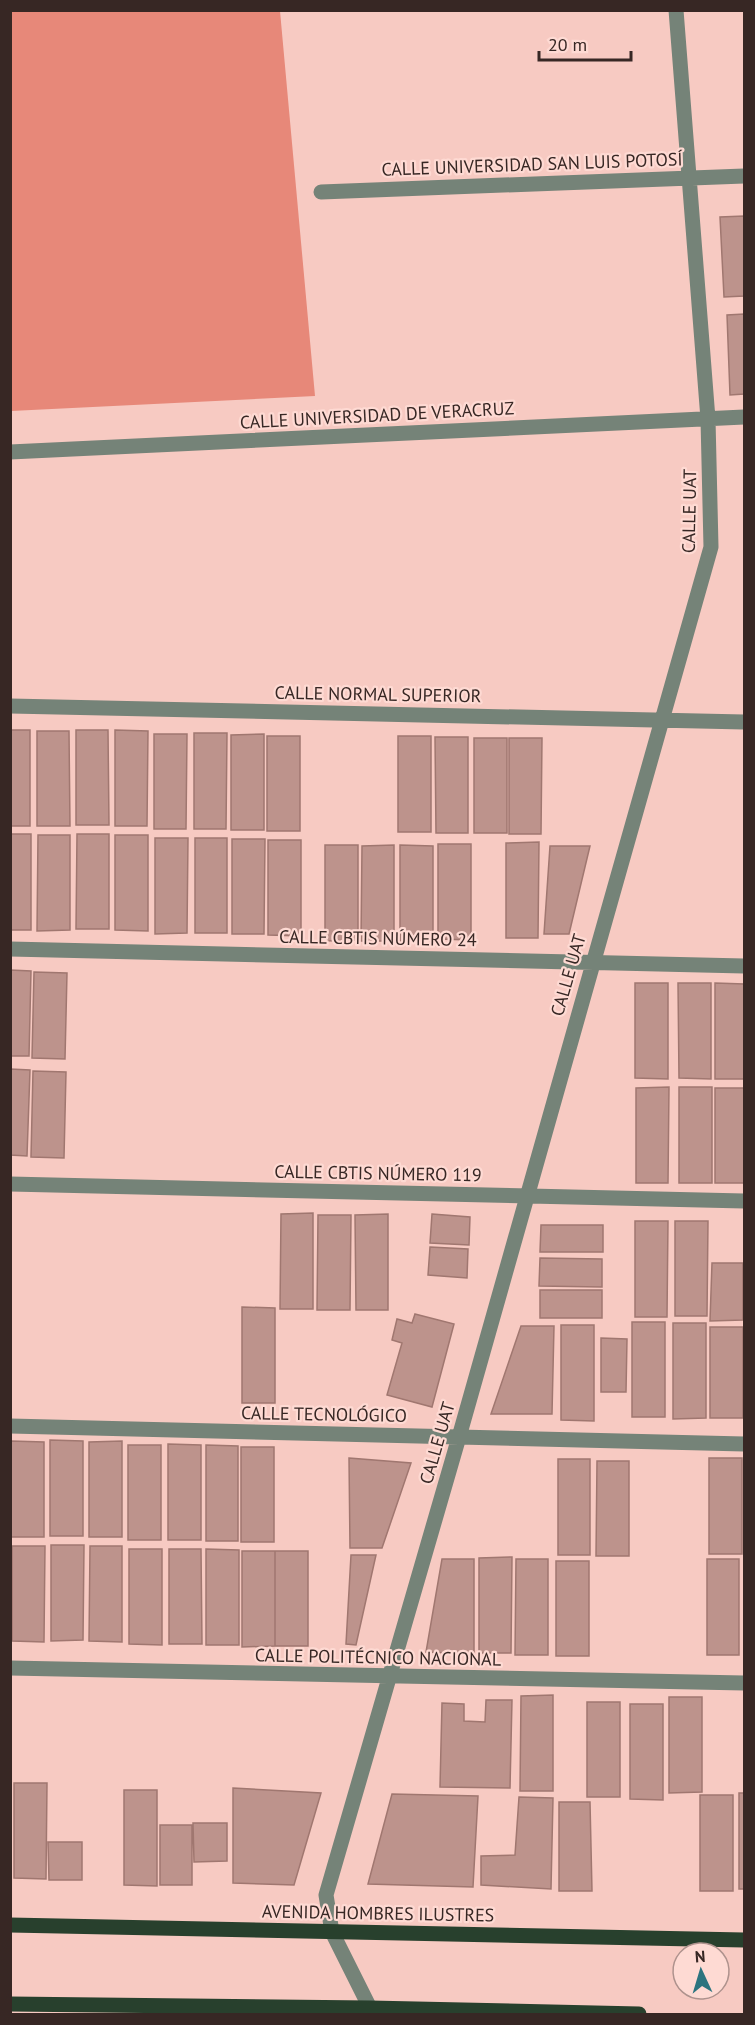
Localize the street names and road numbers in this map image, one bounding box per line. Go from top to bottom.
street label: CALLE UNIVERSIDAD SAN LUIS POTOSÍ [381,147,684,181]
street label: CALLE UNIVERSIDAD DE VERACRUZ [239,396,515,434]
street label: CALLE UAT [677,469,701,553]
street label: CALLE NORMAL SUPERIOR [275,681,482,707]
street label: CALLE CBTIS NÚMERO 24 [279,925,477,951]
street label: CALLE UAT [545,931,591,1019]
street label: CALLE CBTIS NÚMERO 119 [274,1160,482,1186]
street label: CALLE UAT [414,1399,460,1487]
street label: CALLE TECNOLÓGICO [241,1401,407,1427]
street label: CALLE POLITÉCNICO NACIONAL [255,1643,501,1671]
street label: AVENIDA HOMBRES ILUSTRES [262,1899,494,1927]

